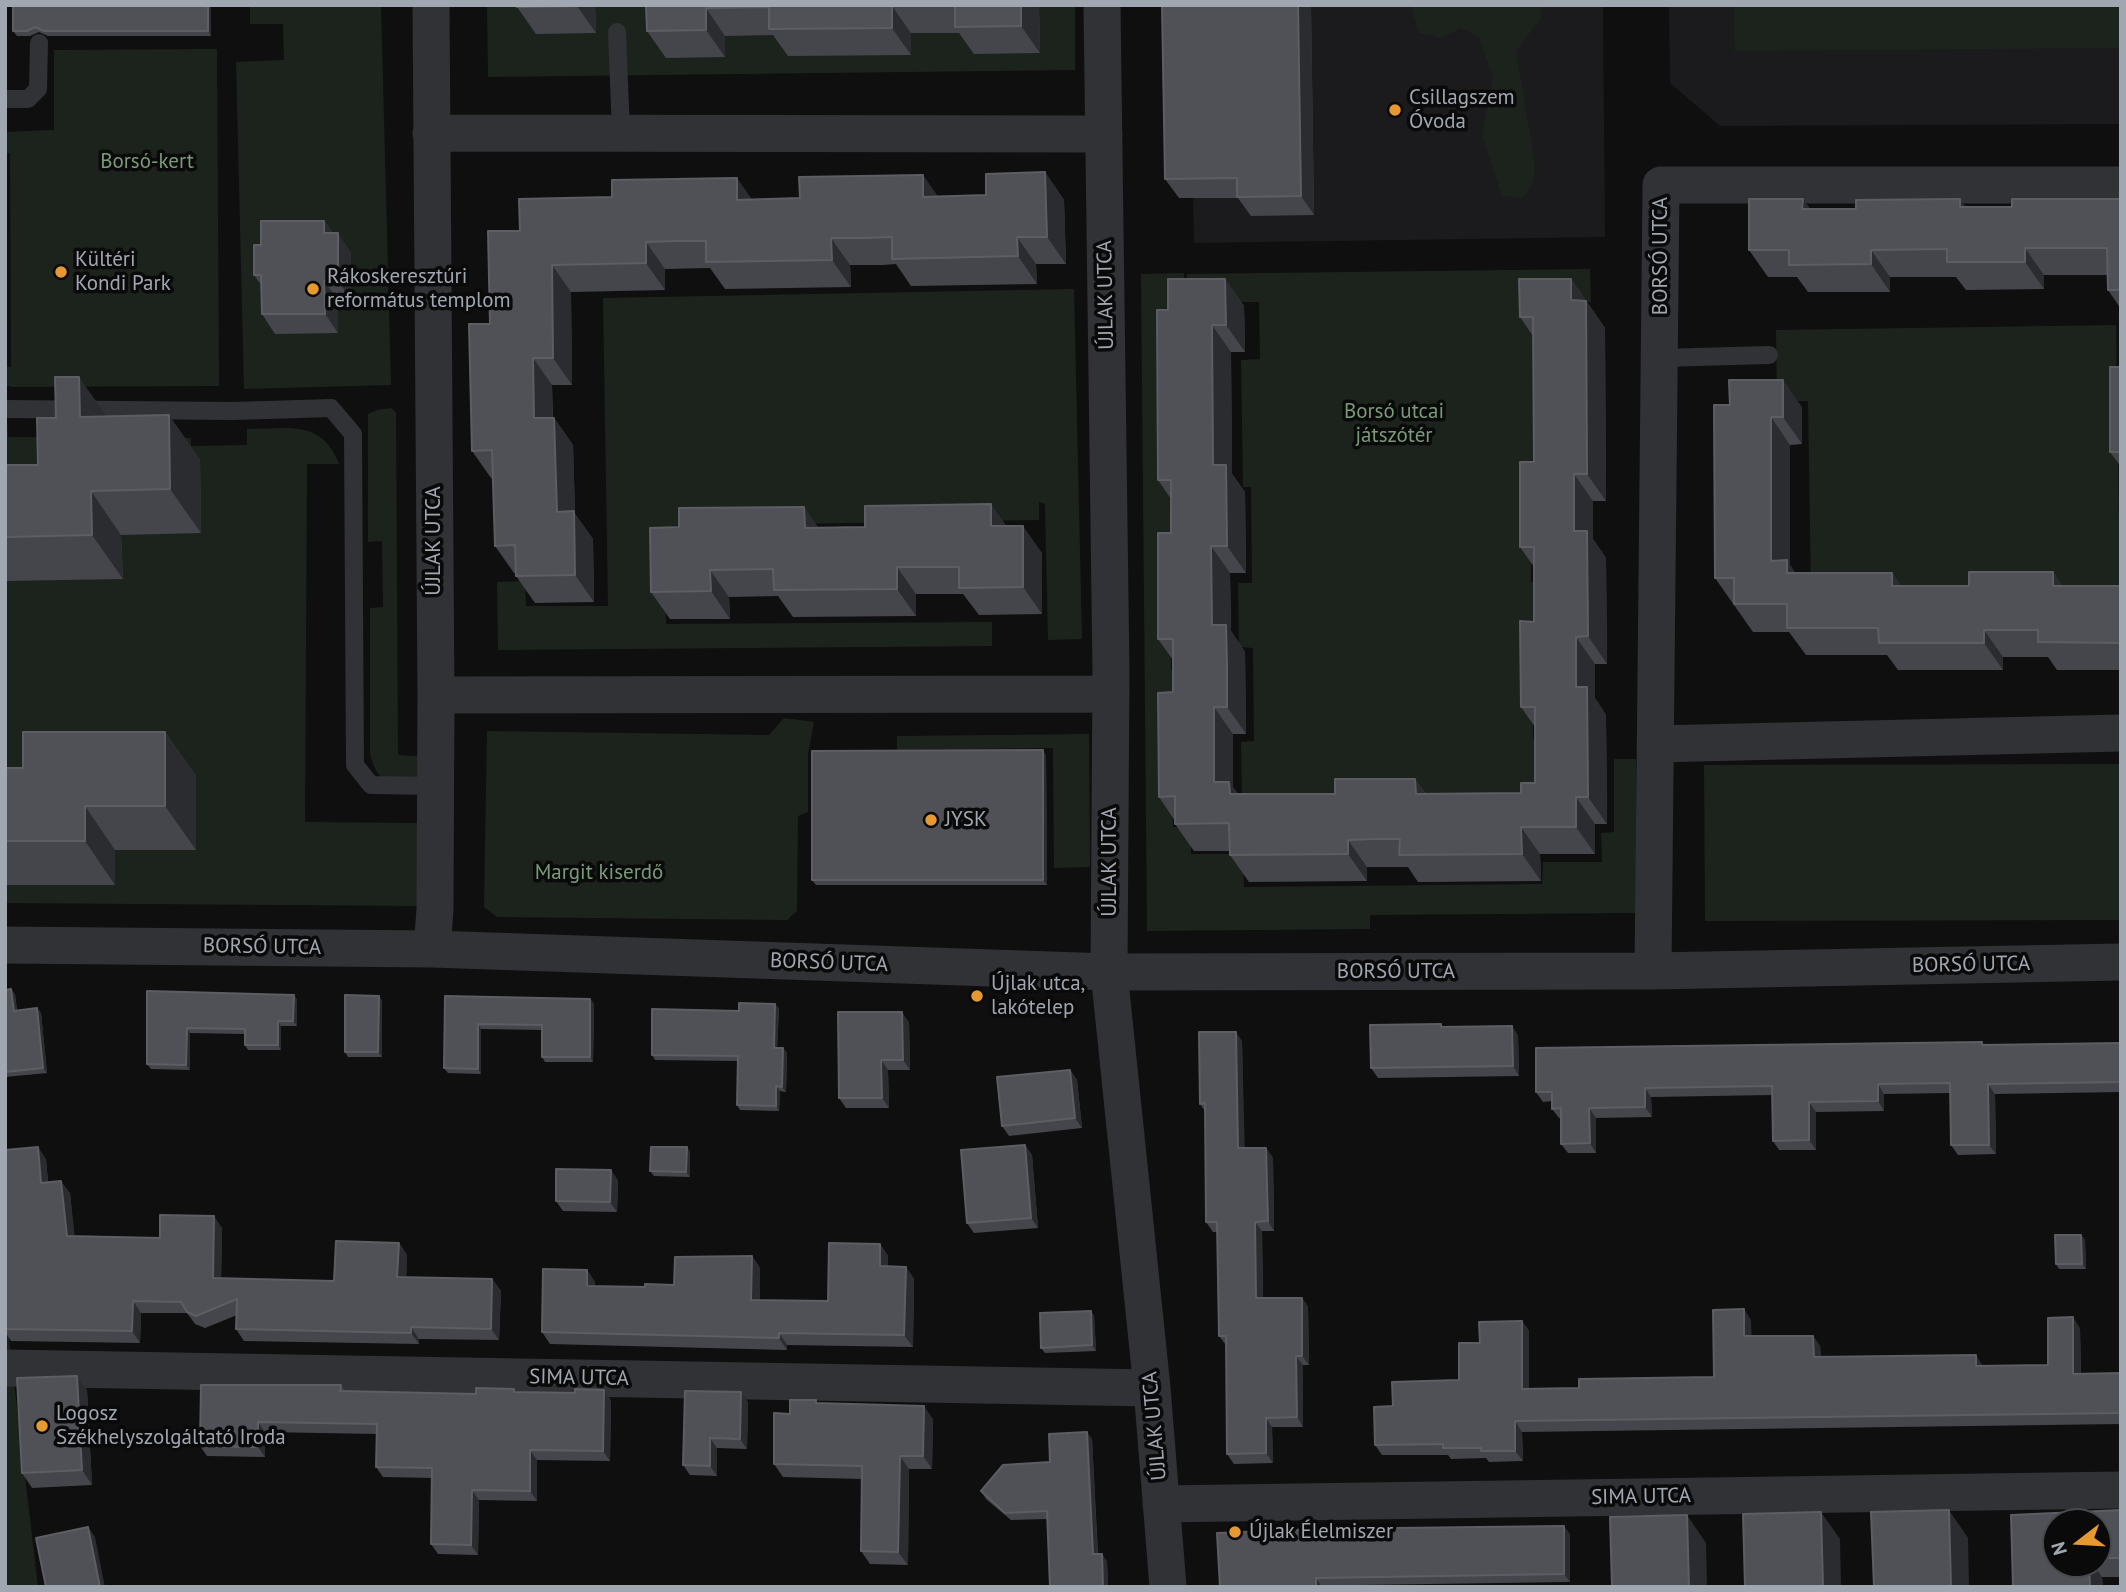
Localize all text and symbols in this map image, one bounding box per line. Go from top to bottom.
place label: Csillagszem Óvoda [1409,85,1515,135]
marker: Csillagszem Óvoda [1387,102,1403,118]
park label: Borsó-kert [100,149,194,175]
street label: BORSÓ UTCA [1648,197,1674,315]
street label: ÚJLAK UTCA [1092,240,1120,350]
place label: Kültéri Kondi Park [75,247,171,297]
marker: Kültéri Kondi Park [53,264,69,280]
place label: Rákoskeresztúri református templom [327,264,510,314]
marker: Rákoskeresztúri református templom [305,281,321,297]
park label: Borsó utcai játszótér [1344,399,1444,449]
street label: ÚJLAK UTCA [421,486,447,596]
place label: JYSK [945,807,987,833]
street label: ÚJLAK UTCA [1097,807,1123,917]
marker: JYSK [923,812,939,828]
park label: Margit kiserdő [535,860,663,886]
street label: BORSÓ UTCA [203,933,321,961]
street label: BORSÓ UTCA [769,948,889,978]
street label: BORSÓ UTCA [1912,951,2030,979]
street label: BORSÓ UTCA [1337,959,1455,985]
place label: Újlak utca, lakótelep [991,971,1085,1021]
marker: Újlak utca, lakótelep [969,988,985,1004]
street label: SIMA UTCA [529,1365,629,1391]
street label: ÚJLAK UTCA [1138,1370,1172,1482]
place label: Logosz Székhelyszolgáltató Iroda [56,1401,286,1451]
marker: Logosz Székhelyszolgáltató Iroda [34,1418,50,1434]
street label: SIMA UTCA [1591,1484,1691,1510]
north arrow [2042,1508,2112,1578]
place label: Újlak Élelmiszer [1249,1519,1393,1545]
marker: Újlak Élelmiszer [1227,1524,1243,1540]
text: N [2046,1539,2072,1558]

